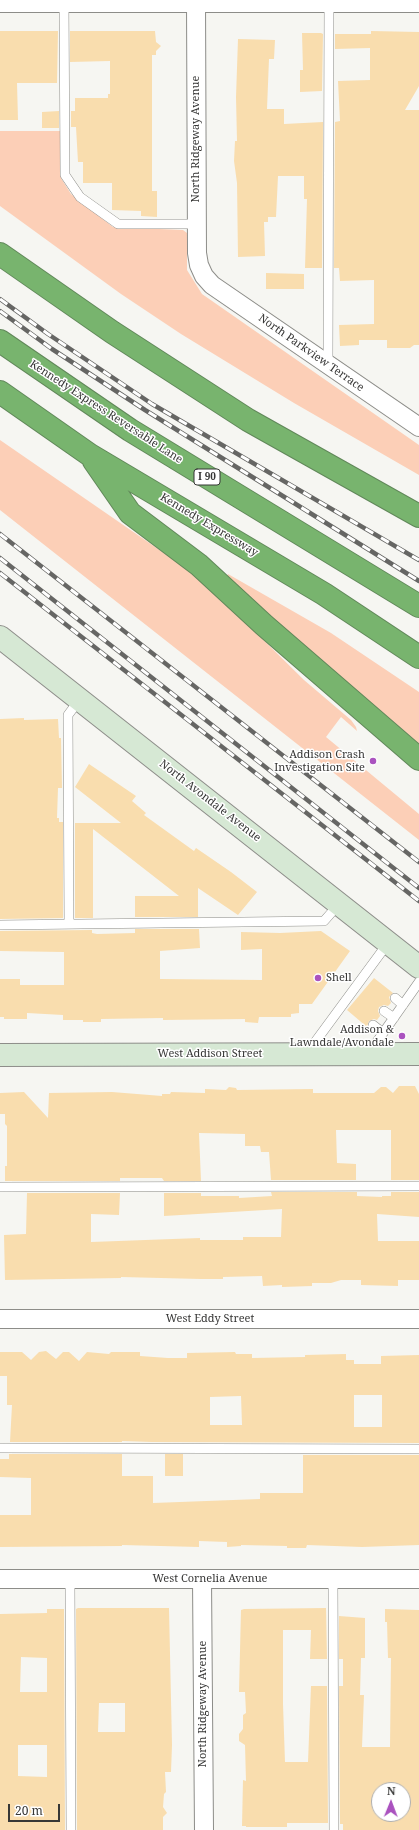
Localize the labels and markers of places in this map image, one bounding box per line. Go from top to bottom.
place label: Addison Crash Investigation Site [274,748,365,774]
marker: Addison Crash Investigation Site [368,756,378,766]
place label: Shell [326,971,352,985]
marker: Shell [313,973,323,983]
place label: Addison & Lawndale/Avondale [290,1023,394,1049]
marker: Addison & Lawndale/Avondale [397,1031,407,1041]

